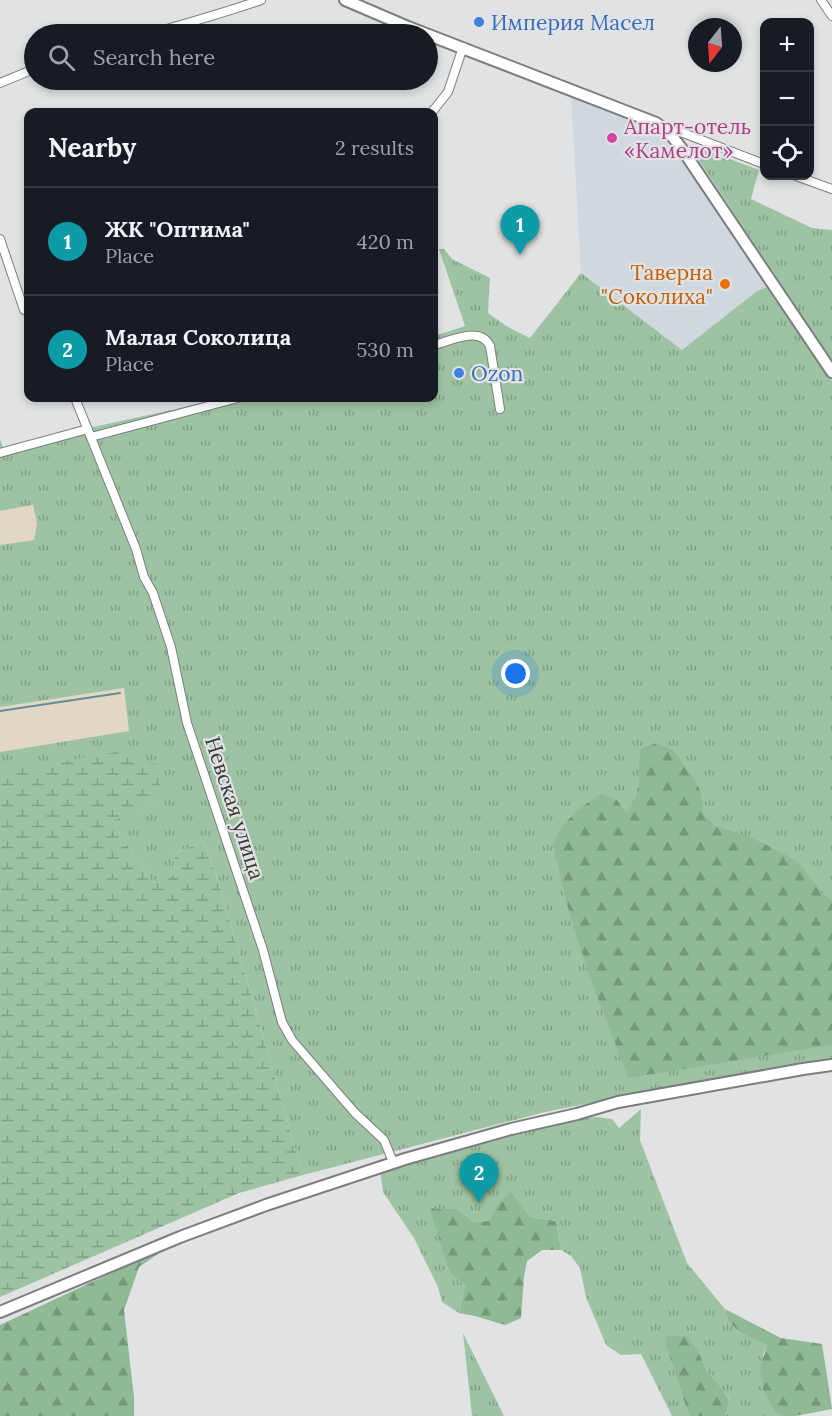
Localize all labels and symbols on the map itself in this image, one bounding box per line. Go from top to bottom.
place label: Империя Масел [491,9,655,36]
marker: Империя Масел [472,15,486,29]
north arrow [688,18,742,72]
place label: Апарт-отель «Камелот» [623,113,751,164]
marker: Апарт-отель «Камелот» [605,131,619,145]
pin: 1 [500,206,540,255]
place label: Таверна "Соколиха" [601,259,713,310]
marker: Таверна "Соколиха" [718,277,732,291]
place label: Ozon [471,360,524,387]
marker: Ozon [452,366,466,380]
your location [501,659,530,688]
street label: Невская улица [199,733,271,883]
pin: 2 [460,1154,498,1203]

